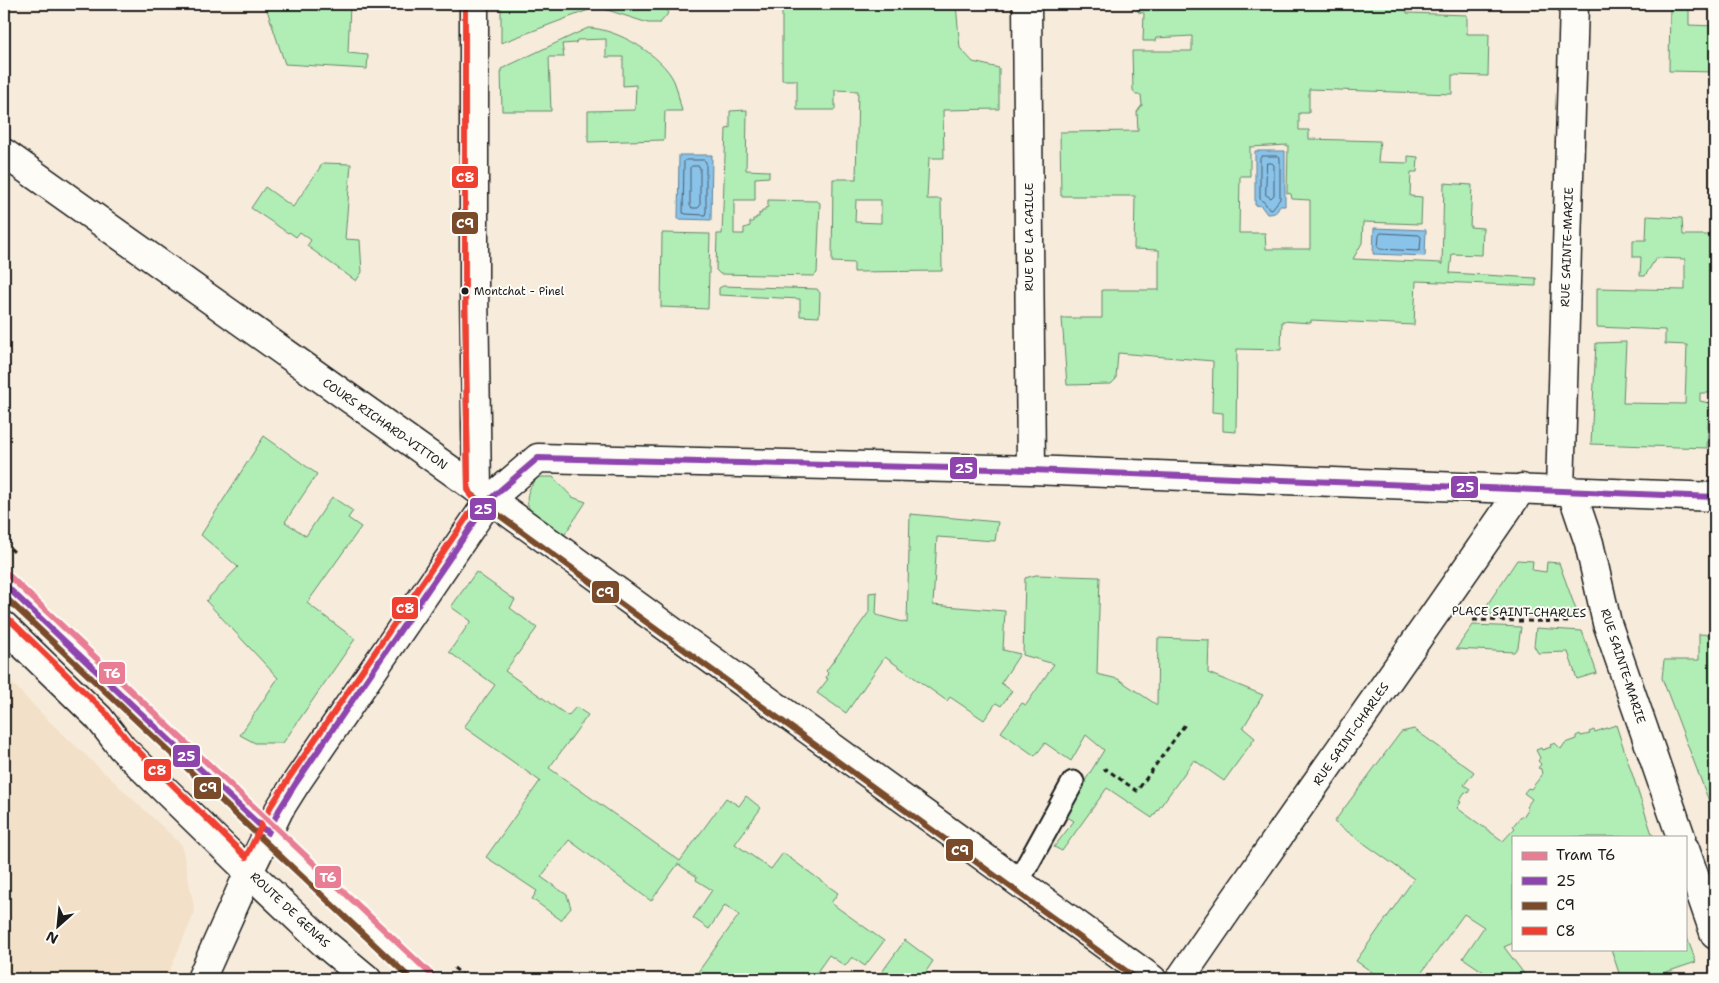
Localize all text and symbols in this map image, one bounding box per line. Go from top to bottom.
line badge: C8 [451,165,479,189]
text: C8 [456,168,474,186]
street label: RUE DE LA CAILLE [1021,183,1037,291]
street label: RUE SAINTE-MARIE [1557,187,1577,307]
line badge: C9 [451,211,479,235]
text: C9 [456,214,474,232]
place label: Montchat - Pinel [474,284,565,299]
marker: Montchat - Pinel [460,286,470,296]
street label: COURS RICHARD-VITTON [319,375,451,473]
line badge: 25 [949,456,978,480]
text: 25 [955,459,973,477]
line badge: 25 [1450,475,1479,499]
text: 25 [1456,478,1474,496]
line badge: 25 [469,497,497,521]
text: 25 [474,500,492,518]
line badge: C9 [591,580,620,604]
text: C9 [596,583,614,601]
line badge: C8 [391,596,419,620]
text: C8 [396,599,414,617]
street label: PLACE SAINT-CHARLES [1452,603,1587,621]
street label: RUE SAINTE-MARIE [1597,606,1649,726]
line badge: T6 [98,661,126,685]
text: T6 [103,664,121,682]
street label: RUE SAINT-CHARLES [1309,679,1393,788]
line badge: 25 [172,744,201,768]
text: 25 [177,747,195,765]
line badge: C8 [143,758,172,782]
text: C8 [148,761,166,779]
line badge: C9 [193,776,222,800]
text: C9 [199,778,217,796]
legend [1512,836,1686,950]
line badge: C9 [945,838,974,862]
text: C9 [951,841,969,859]
text: Tram T6 [1556,845,1616,865]
line badge: T6 [314,865,342,889]
text: T6 [319,868,337,886]
street label: ROUTE DE GENAS [247,869,334,951]
text: 25 [1556,871,1575,891]
text: C9 [1556,895,1575,915]
north arrow [32,900,82,950]
text: C8 [1556,921,1575,941]
text: N [43,927,61,948]

